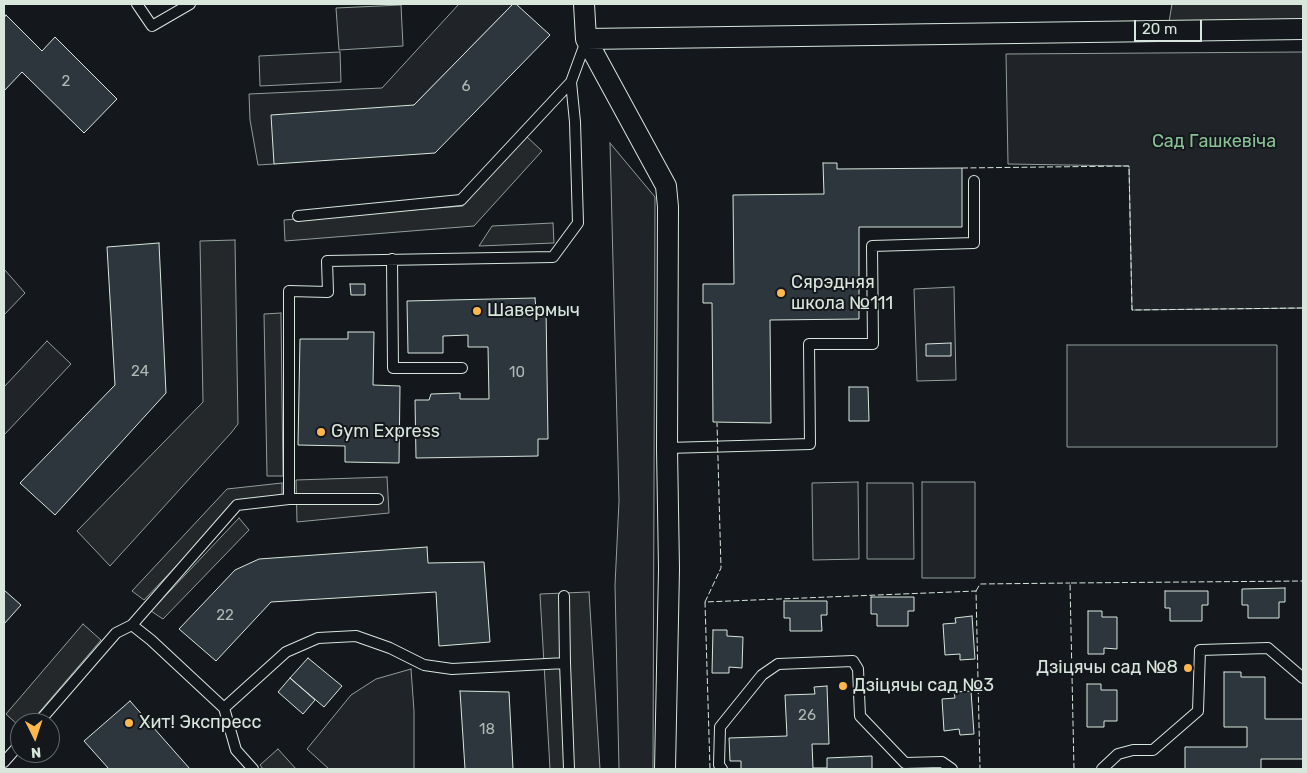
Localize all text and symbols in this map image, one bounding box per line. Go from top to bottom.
scale bar [1137,10,1204,42]
text: 20 m [1142,20,1177,38]
house number: 2 [62,73,70,91]
house number: 6 [461,78,471,96]
park label: Сад Гашкевіча [1152,131,1276,153]
place label: Сярэдняя школа №111 [791,272,893,314]
marker: Сярэдняя школа №111 [775,287,787,299]
place label: Шавермыч [487,300,580,322]
marker: Шавермыч [471,305,483,317]
house number: 24 [131,363,149,381]
house number: 10 [509,364,525,382]
place label: Gym Express [331,421,440,443]
marker: Gym Express [315,426,327,438]
house number: 22 [216,607,234,625]
place label: Дзіцячы сад №8 [1036,657,1178,679]
marker: Дзіцячы сад №8 [1182,662,1194,674]
place label: Дзіцячы сад №3 [853,675,994,697]
marker: Дзіцячы сад №3 [837,680,849,692]
house number: 26 [798,707,816,725]
place label: Хит! Экспресс [139,712,261,734]
north arrow [10,713,60,763]
marker: Хит! Экспресс [123,717,135,729]
house number: 18 [479,721,495,739]
text: N [30,744,42,761]

